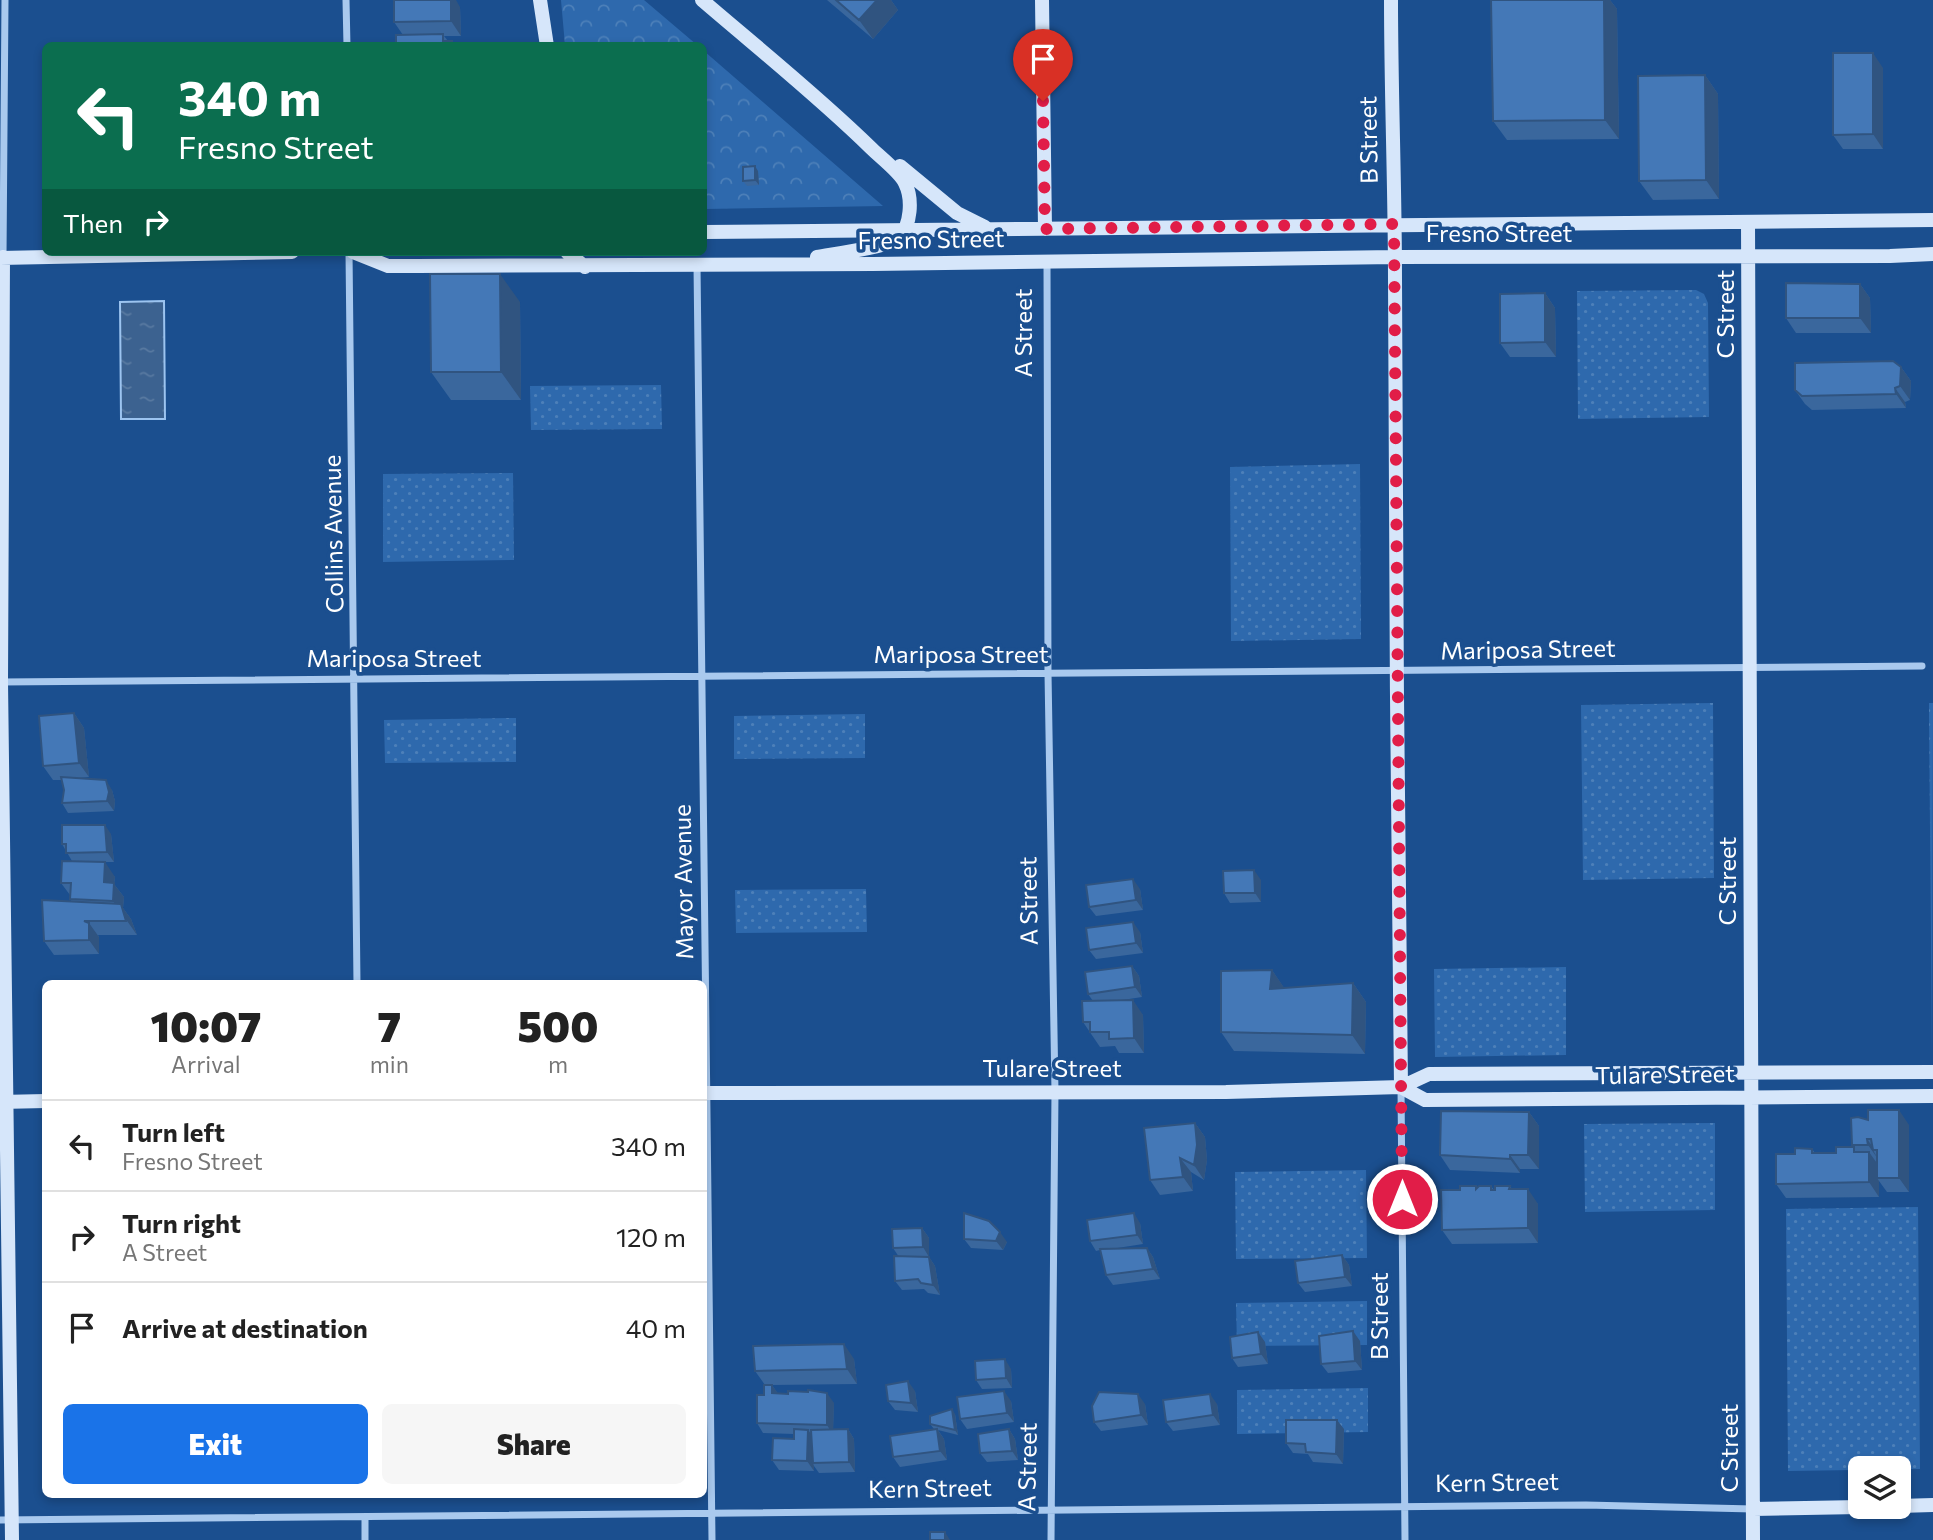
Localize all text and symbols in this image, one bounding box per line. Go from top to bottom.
pin [1013,29,1073,101]
icon: arrive [1024,40,1062,78]
text: 340 m [178,66,321,126]
icon: left [63,70,154,161]
street label: B Street [1352,96,1383,184]
text: Fresno Street [178,126,374,166]
icon: right [137,203,175,241]
text: Then [63,207,123,238]
street label: Fresno Street [1426,218,1573,247]
street label: Fresno Street [857,223,1005,254]
street label: C Street [1710,269,1739,358]
street label: A Street [1008,288,1037,378]
street label: Collins Avenue [317,455,348,613]
street label: Mariposa Street [1440,632,1616,665]
street label: Mariposa Street [873,639,1049,668]
street label: Mariposa Street [306,643,482,672]
street label: Mayor Avenue [667,804,698,960]
street label: C Street [1712,836,1741,925]
street label: A Street [1012,856,1043,946]
text: 10:07 [150,999,261,1051]
text: 7 [378,999,401,1051]
text: 500 [517,999,599,1051]
text: Arrival [171,1050,241,1078]
text: min [370,1050,409,1078]
text: m [548,1050,568,1078]
street label: Tulare Street [982,1053,1122,1082]
street label: Tulare Street [1595,1058,1735,1089]
text: Turn left [122,1116,225,1147]
icon: left [63,1127,101,1165]
text: 340 m [611,1130,686,1161]
text: Fresno Street [122,1147,263,1175]
position arrow [1365,1162,1439,1236]
text: Turn right [122,1207,241,1238]
icon: right [63,1218,101,1256]
text: 120 m [616,1221,686,1252]
text: A Street [122,1238,207,1266]
street label: B Street [1364,1272,1393,1360]
icon: arrive [63,1309,101,1347]
text: Arrive at destination [122,1312,368,1343]
text: 40 m [626,1312,686,1343]
street label: C Street [1714,1403,1743,1492]
button: Exit [63,1404,368,1484]
button: Share [382,1404,686,1484]
street label: A Street [1011,1422,1042,1512]
map controls [1848,1456,1911,1519]
button: layers [1848,1456,1911,1519]
street label: Kern Street [1435,1466,1559,1497]
street label: Kern Street [868,1472,992,1503]

